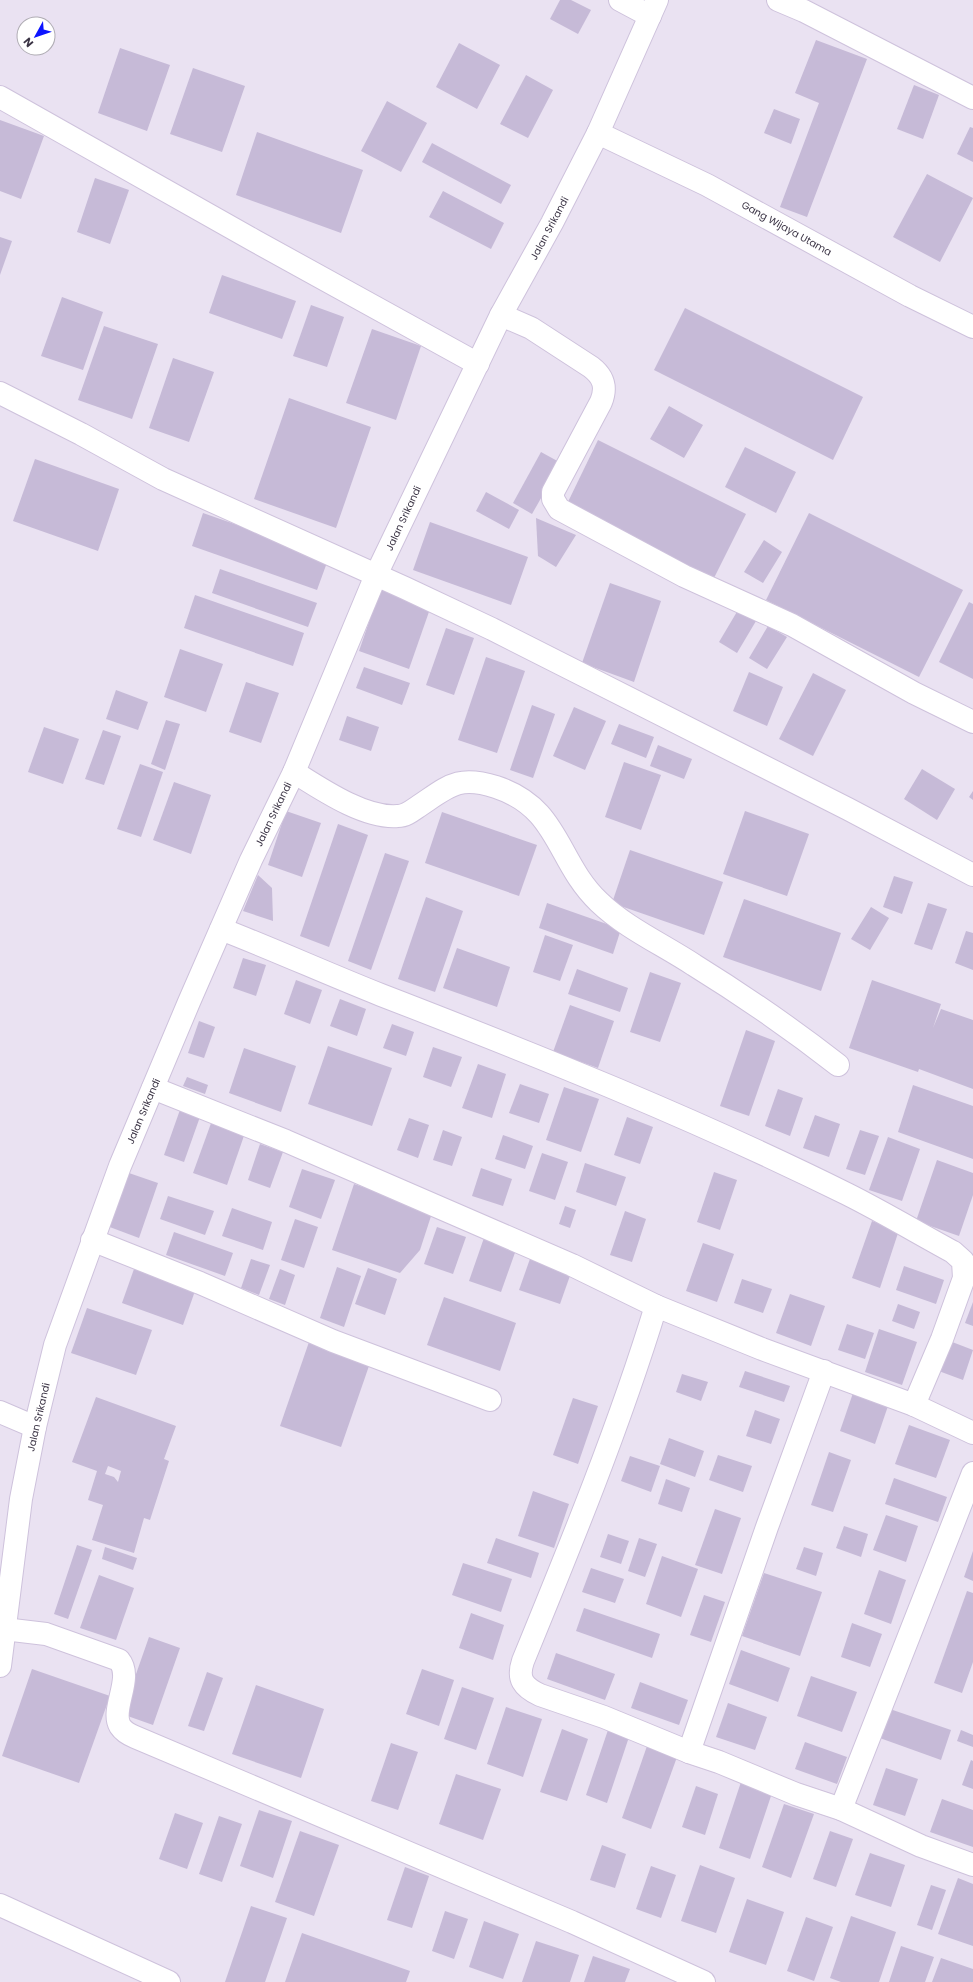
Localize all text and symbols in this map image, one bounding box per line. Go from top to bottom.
north arrow [16,16,56,56]
text: N [20,34,37,51]
street label: Jalan Srikandi [526,194,572,263]
street label: Gang Wijaya Utama [739,197,835,260]
street label: Jalan Srikandi [382,483,425,553]
street label: Jalan Srikandi [251,779,296,849]
street label: Jalan Srikandi [123,1076,164,1146]
street label: Jalan Srikandi [23,1381,54,1453]

